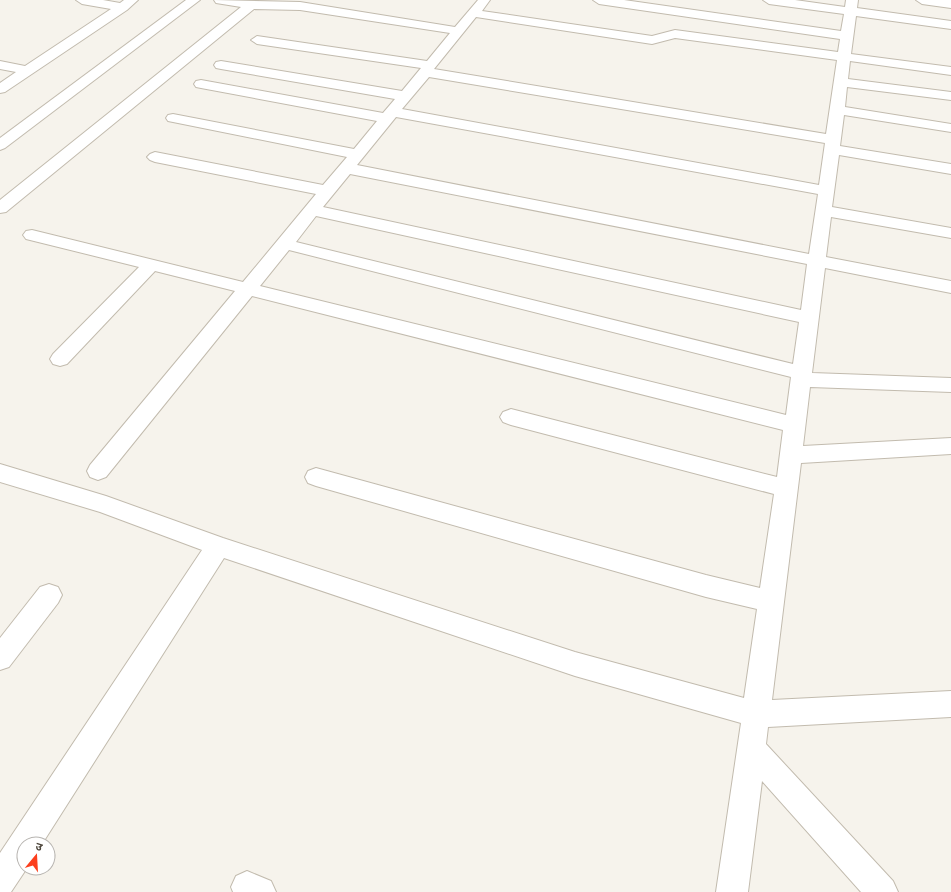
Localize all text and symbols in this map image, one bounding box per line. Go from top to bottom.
north arrow [16,836,56,876]
text: उ [34,839,45,853]

